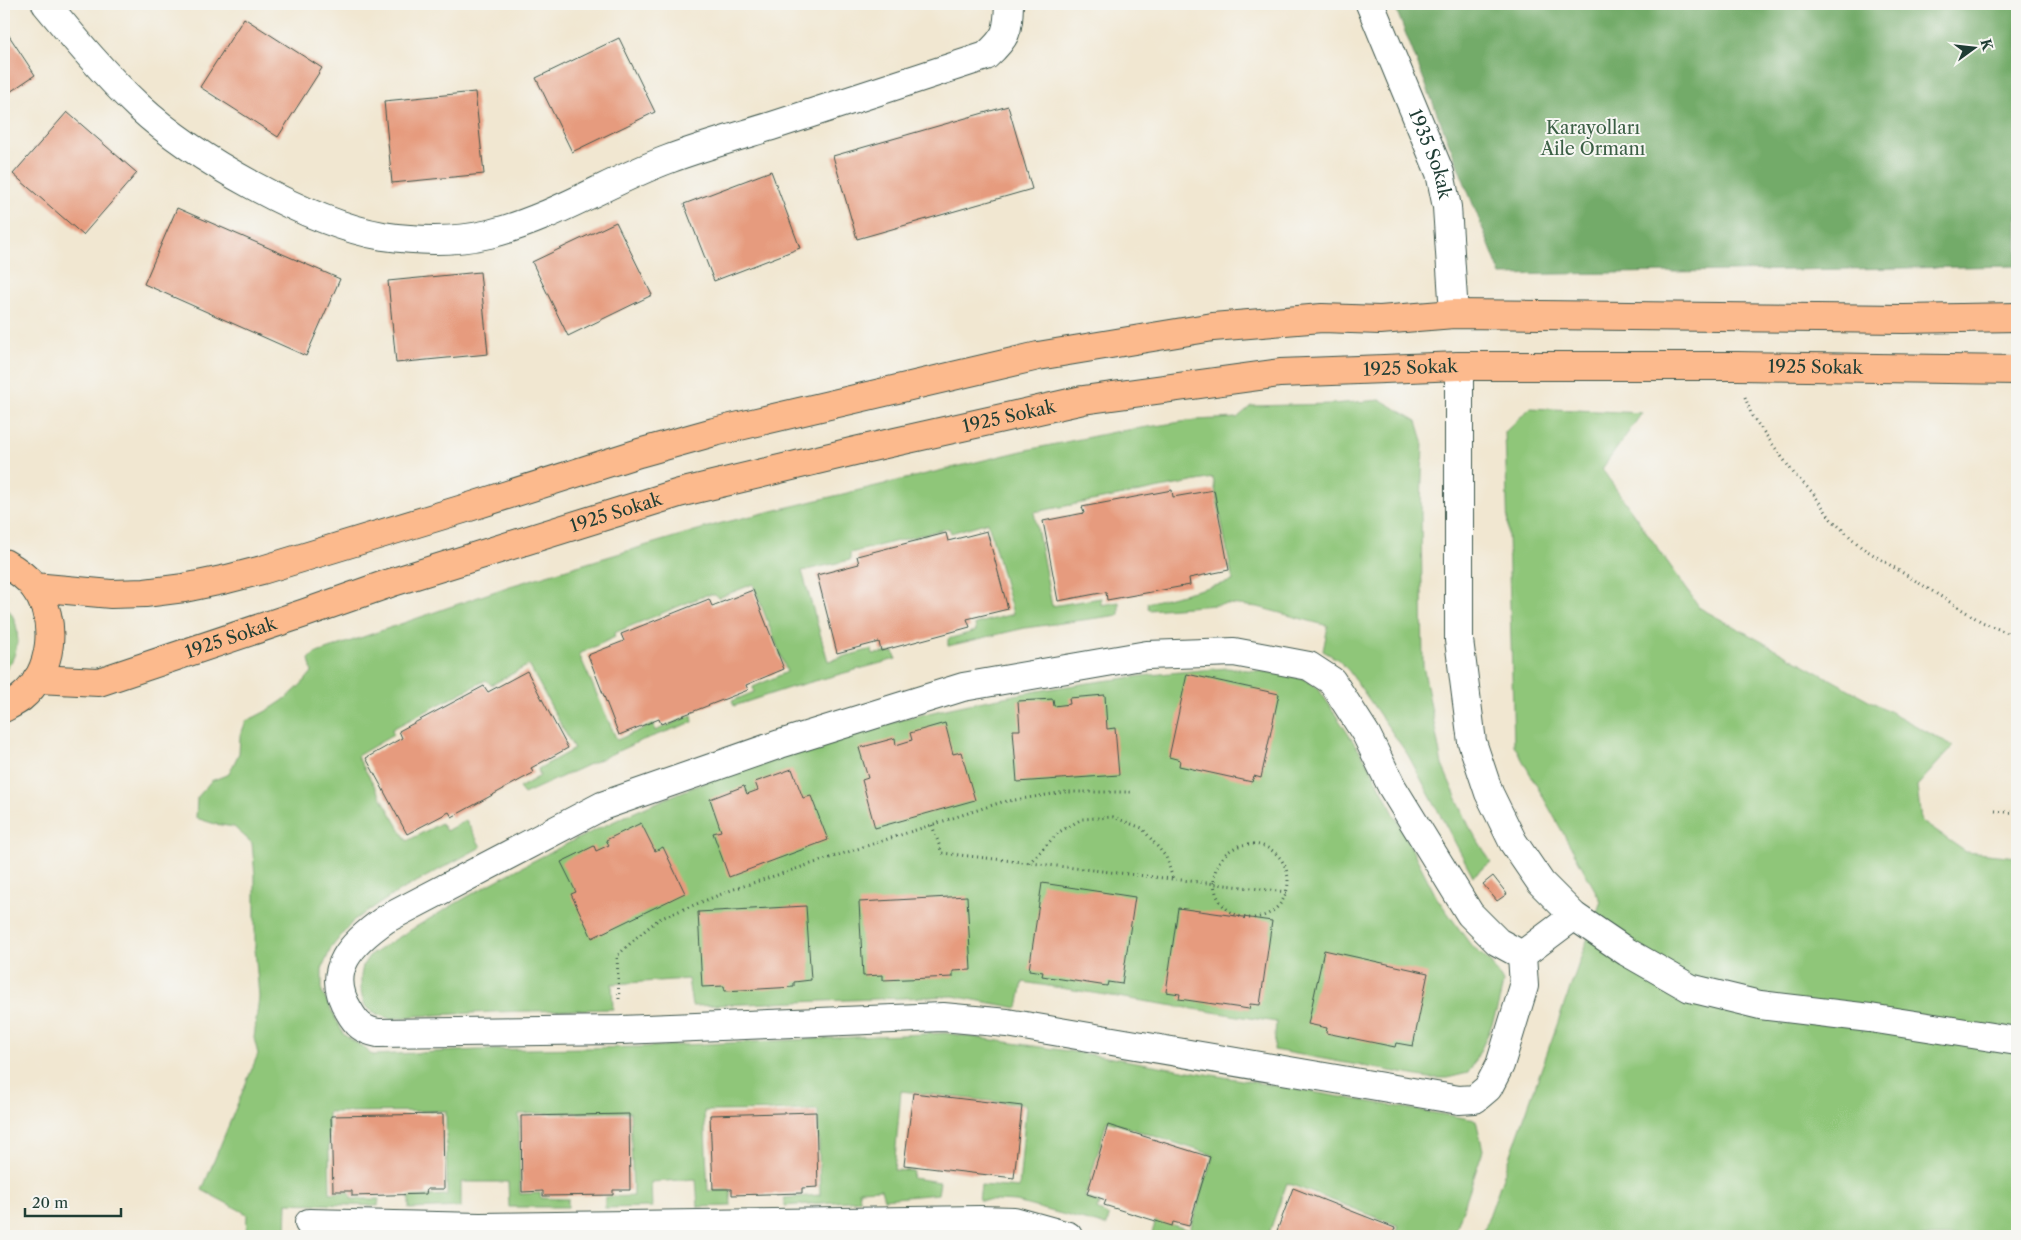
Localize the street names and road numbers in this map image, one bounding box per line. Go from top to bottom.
street label: 1935 Sokak [1404,106,1456,203]
street label: 1925 Sokak [1363,355,1460,381]
street label: 1925 Sokak [1768,355,1864,379]
street label: 1925 Sokak [960,395,1059,438]
street label: 1925 Sokak [567,488,666,537]
street label: 1925 Sokak [182,612,281,663]

